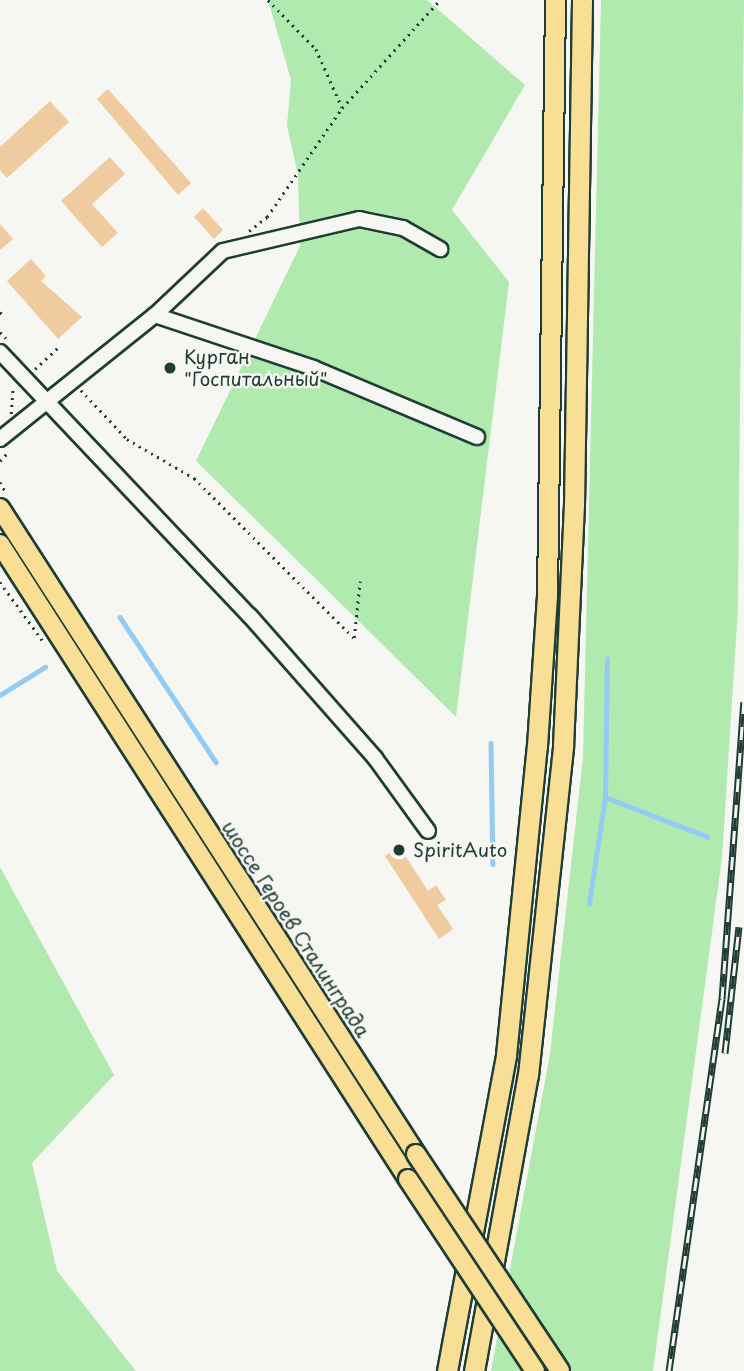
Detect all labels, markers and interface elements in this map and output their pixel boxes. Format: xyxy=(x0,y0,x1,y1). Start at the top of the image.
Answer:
place label: Курган "Госпитальный" xyxy=(184,346,328,390)
marker: Курган "Госпитальный" xyxy=(162,360,178,376)
street label: шоссе Героев Сталинграда xyxy=(217,816,375,1042)
place label: SpiritAuto xyxy=(413,839,507,861)
marker: SpiritAuto xyxy=(391,842,407,858)

